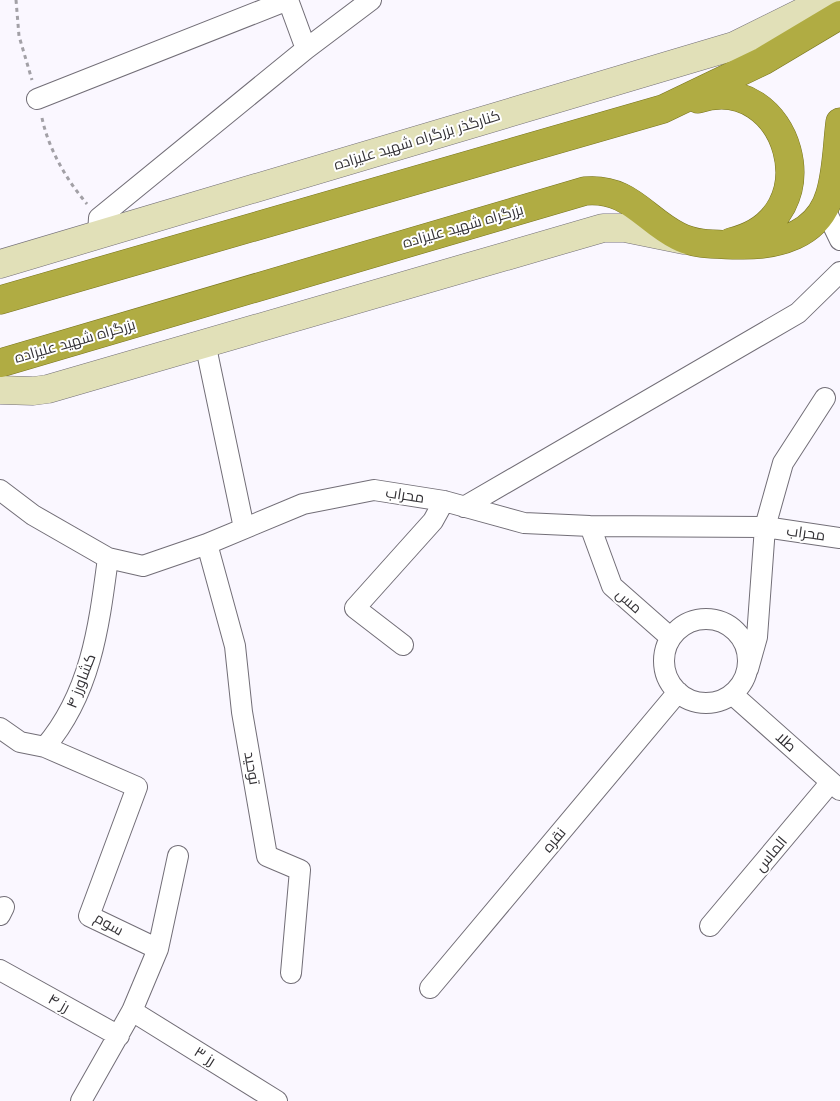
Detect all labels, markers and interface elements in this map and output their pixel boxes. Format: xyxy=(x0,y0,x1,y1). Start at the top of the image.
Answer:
street label: کنارگذر بزرگراه شهید علیزاده xyxy=(332,106,503,175)
street label: بزرگراه شهید علیزاده xyxy=(400,200,526,253)
street label: بزرگراه شهید علیزاده xyxy=(12,315,138,368)
street label: محراب xyxy=(384,483,426,507)
street label: محراب xyxy=(785,521,827,545)
street label: مس xyxy=(612,585,646,618)
street label: کشاورز ۴ xyxy=(62,651,100,711)
street label: طلا xyxy=(772,728,800,756)
street label: توحید xyxy=(240,750,264,786)
street label: نقره xyxy=(538,824,570,856)
street label: الماس xyxy=(751,833,792,876)
street label: سوم xyxy=(91,909,127,940)
street label: رز ۴ xyxy=(45,990,73,1016)
street label: رز ۳ xyxy=(191,1043,219,1069)

